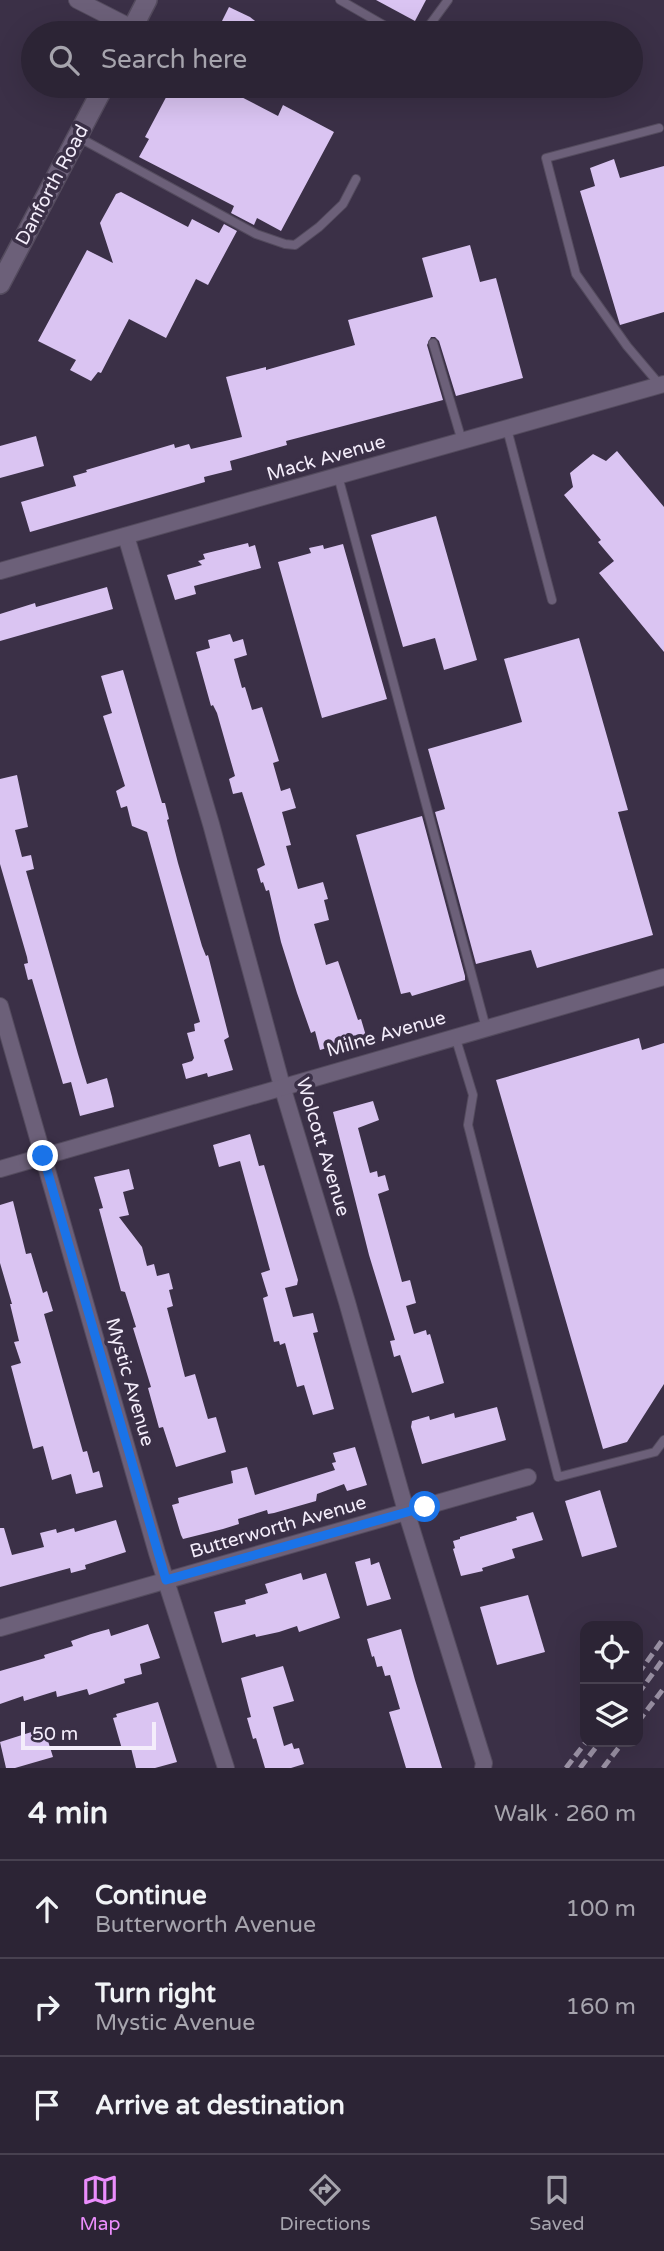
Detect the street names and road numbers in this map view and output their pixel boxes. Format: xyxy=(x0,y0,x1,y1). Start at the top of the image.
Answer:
street label: Danforth Road xyxy=(11,121,93,249)
street label: Mack Avenue xyxy=(264,431,388,485)
street label: Milne Avenue xyxy=(324,1006,448,1062)
street label: Wolcott Avenue xyxy=(291,1075,355,1219)
street label: Mystic Avenue xyxy=(101,1315,159,1449)
street label: Butterworth Avenue xyxy=(187,1491,369,1563)

